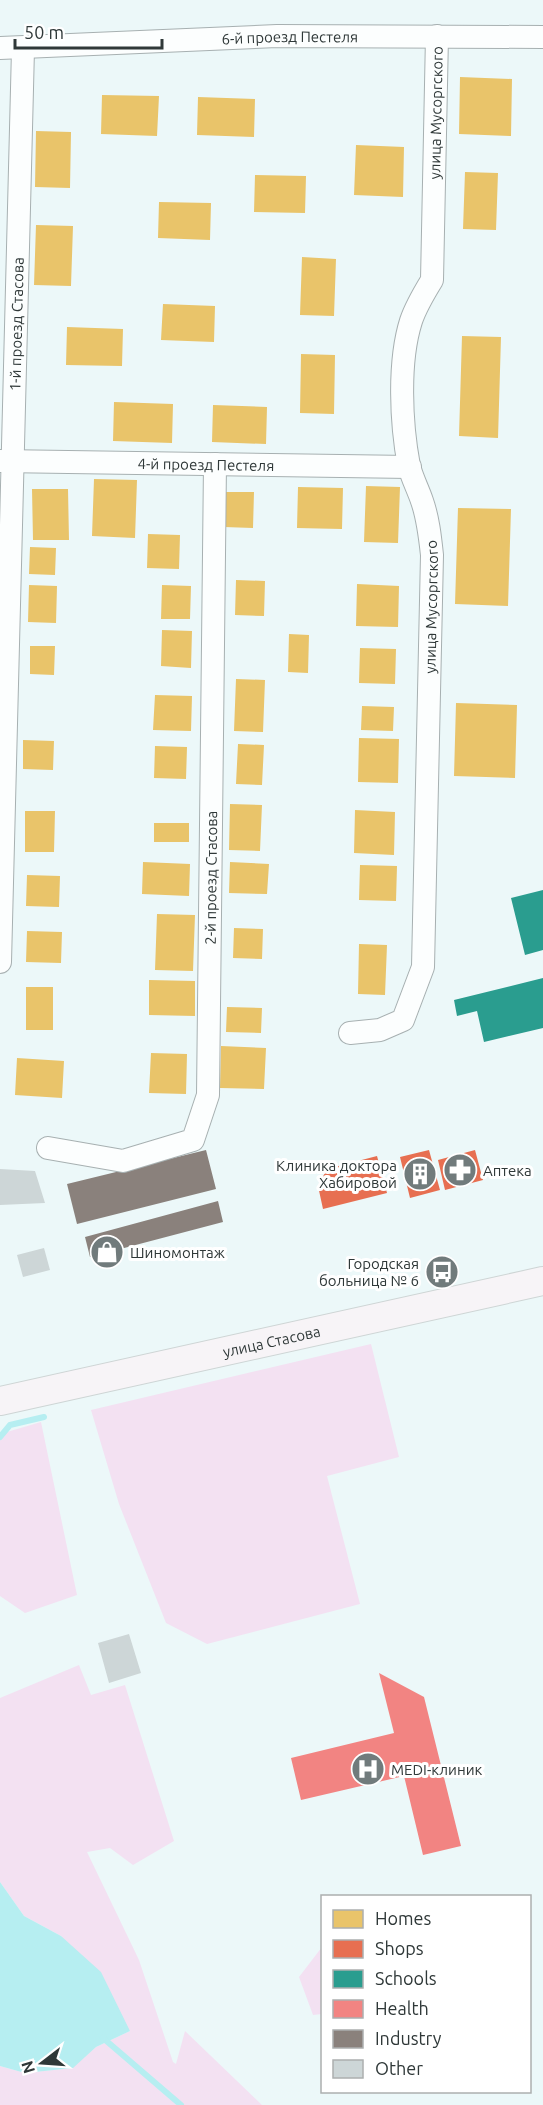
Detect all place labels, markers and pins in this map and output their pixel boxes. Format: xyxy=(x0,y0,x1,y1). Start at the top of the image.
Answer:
pharmacy icon: Аптека xyxy=(442,1152,478,1188)
building icon: Клиника доктора Хабировой xyxy=(402,1156,438,1192)
place label: Клиника доктора Хабировой xyxy=(276,1157,397,1191)
place label: Аптека xyxy=(483,1162,532,1179)
shop icon: Шиномонтаж xyxy=(89,1234,125,1270)
place label: Шиномонтаж xyxy=(130,1244,225,1261)
bus stop icon: Городская больница № 6 xyxy=(424,1254,460,1290)
place label: Городская больница № 6 xyxy=(319,1255,419,1289)
hospital icon: MEDI-клиник xyxy=(350,1751,386,1787)
place label: MEDI-клиник xyxy=(391,1761,483,1778)

